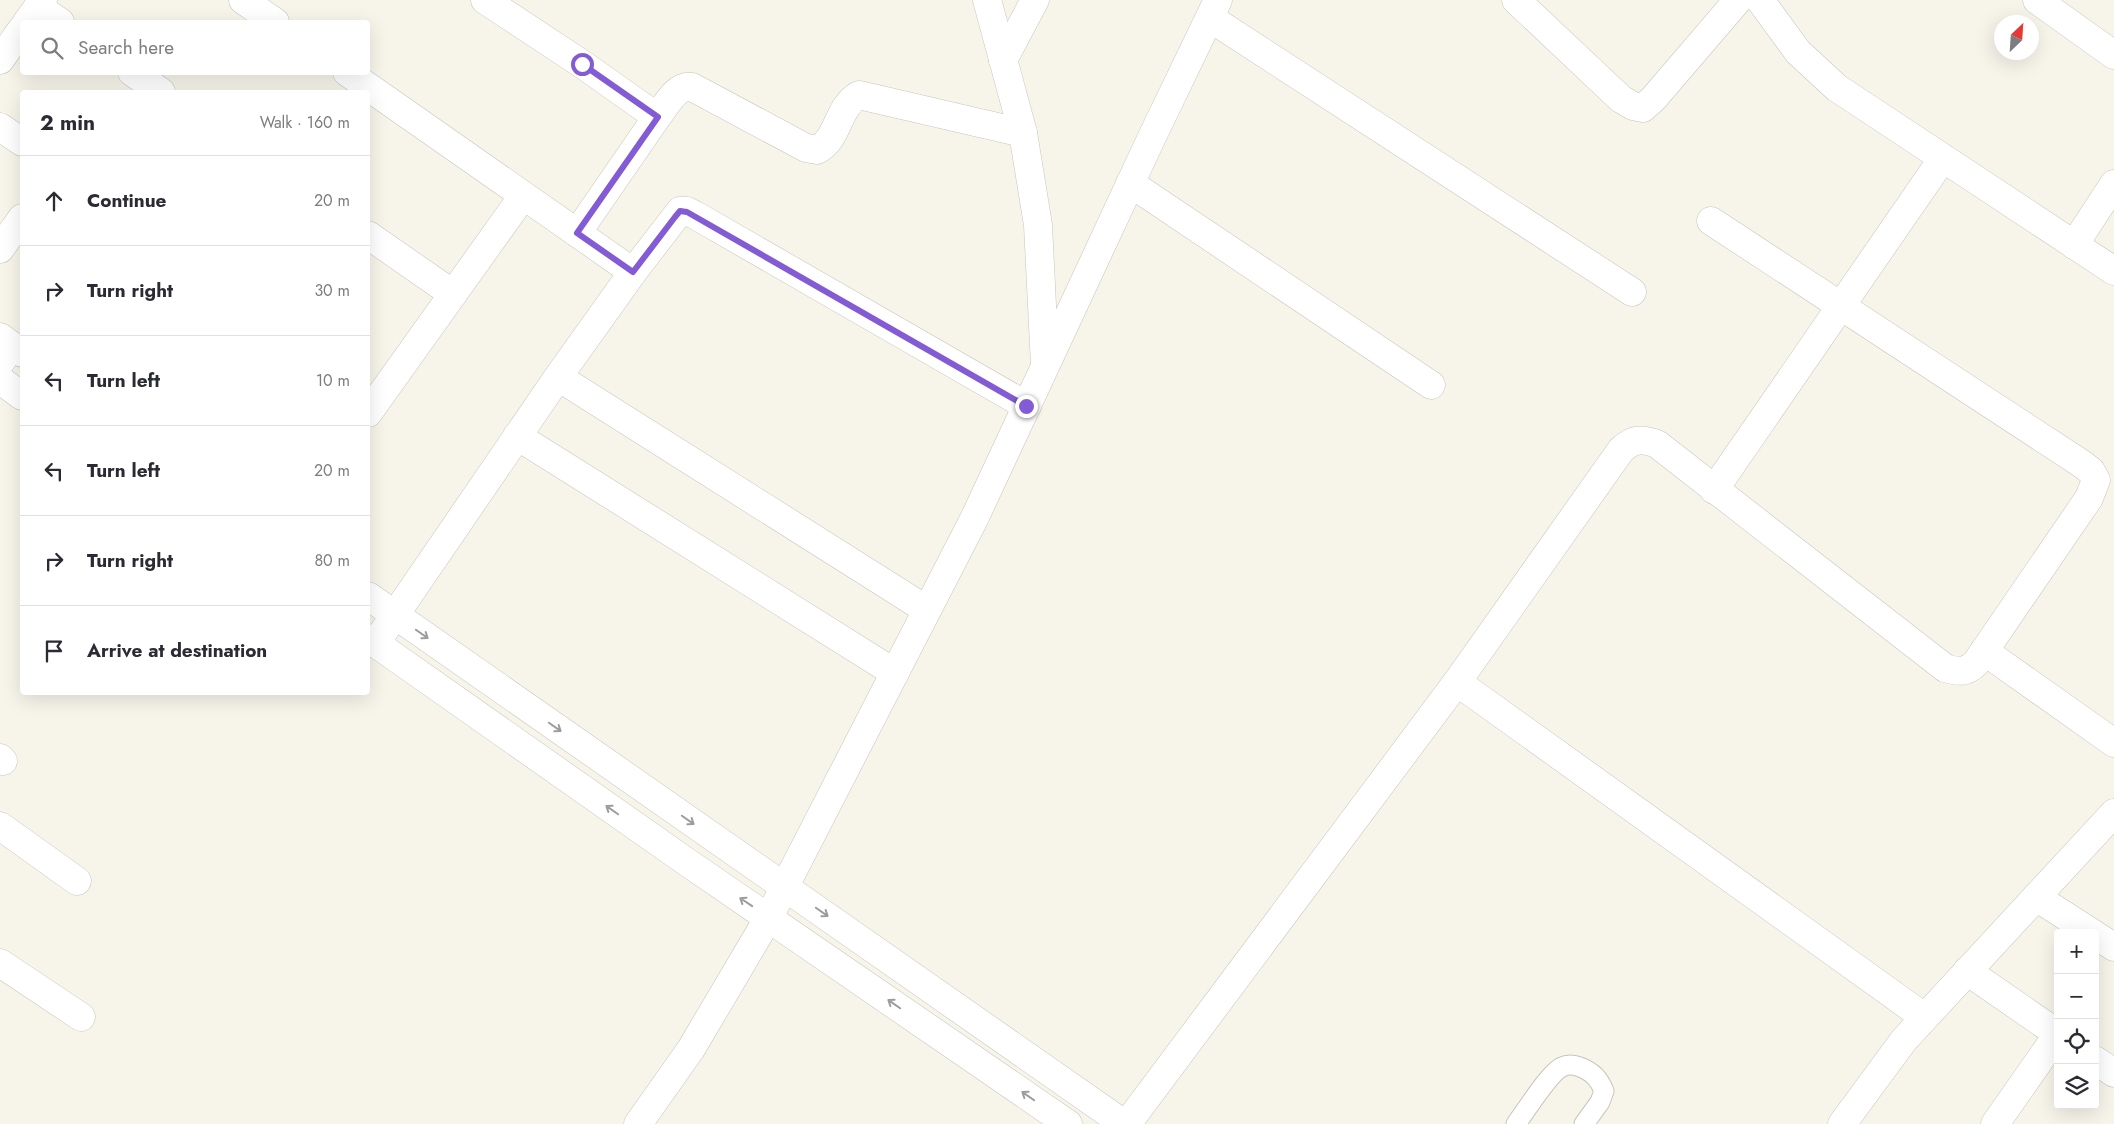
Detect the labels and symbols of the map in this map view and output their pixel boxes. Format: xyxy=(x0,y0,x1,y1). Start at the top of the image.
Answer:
north arrow xyxy=(1994,15,2039,60)
route start xyxy=(571,53,594,76)
route end xyxy=(1015,395,1038,418)
one-way arrow xyxy=(415,629,429,639)
one-way arrow xyxy=(548,722,562,732)
one-way arrow xyxy=(605,805,619,815)
one-way arrow xyxy=(681,815,695,825)
one-way arrow xyxy=(739,897,753,907)
one-way arrow xyxy=(815,907,829,917)
one-way arrow xyxy=(887,999,901,1009)
one-way arrow xyxy=(1021,1091,1035,1101)

